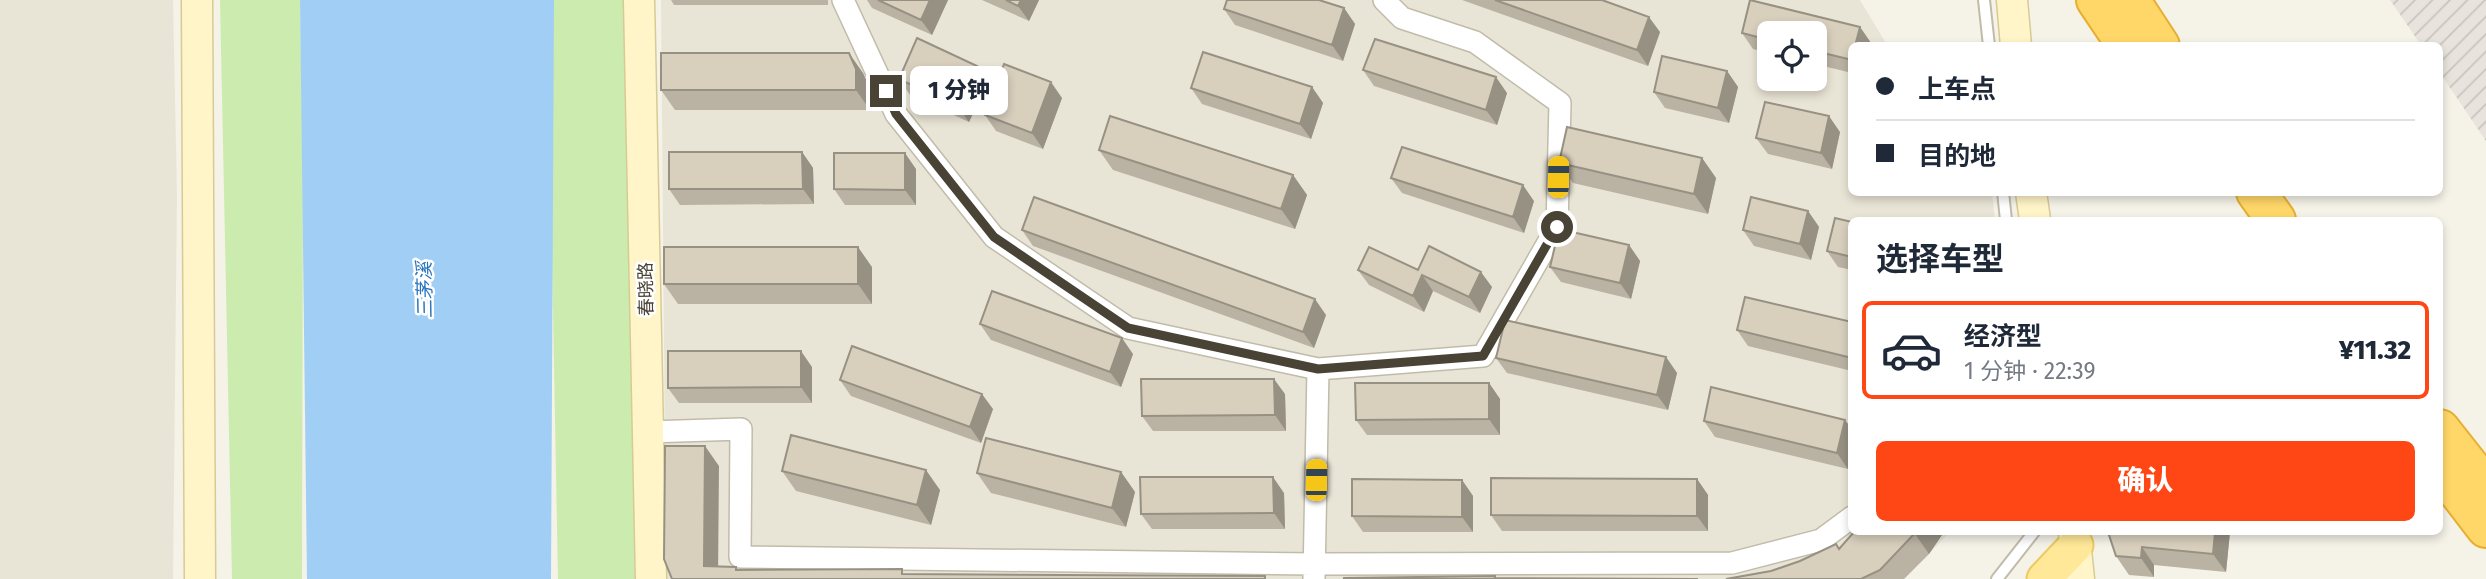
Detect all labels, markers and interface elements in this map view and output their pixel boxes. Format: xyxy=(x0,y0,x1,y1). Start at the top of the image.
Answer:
map controls xyxy=(1757,21,1827,91)
button: locate xyxy=(1757,21,1827,91)
callout: 1 分钟 xyxy=(910,66,1008,116)
text: 上车点 xyxy=(1918,74,1996,105)
route end xyxy=(870,75,902,107)
text: 1 分钟 xyxy=(928,76,990,104)
text: 目的地 xyxy=(1918,141,1996,172)
car xyxy=(1548,156,1569,198)
route start xyxy=(1541,211,1573,243)
text: 选择车型 xyxy=(1876,240,2004,278)
water label: 三茅溪 xyxy=(412,259,436,319)
street label: 春晓路 xyxy=(635,262,657,316)
icon: car xyxy=(1880,319,1943,382)
text: 经济型 xyxy=(1964,321,2042,352)
text: ¥11.32 xyxy=(2339,335,2411,366)
text: 1 分钟 · 22:39 xyxy=(1964,357,2096,385)
button: 确认 xyxy=(1876,441,2415,521)
car xyxy=(1306,459,1327,501)

